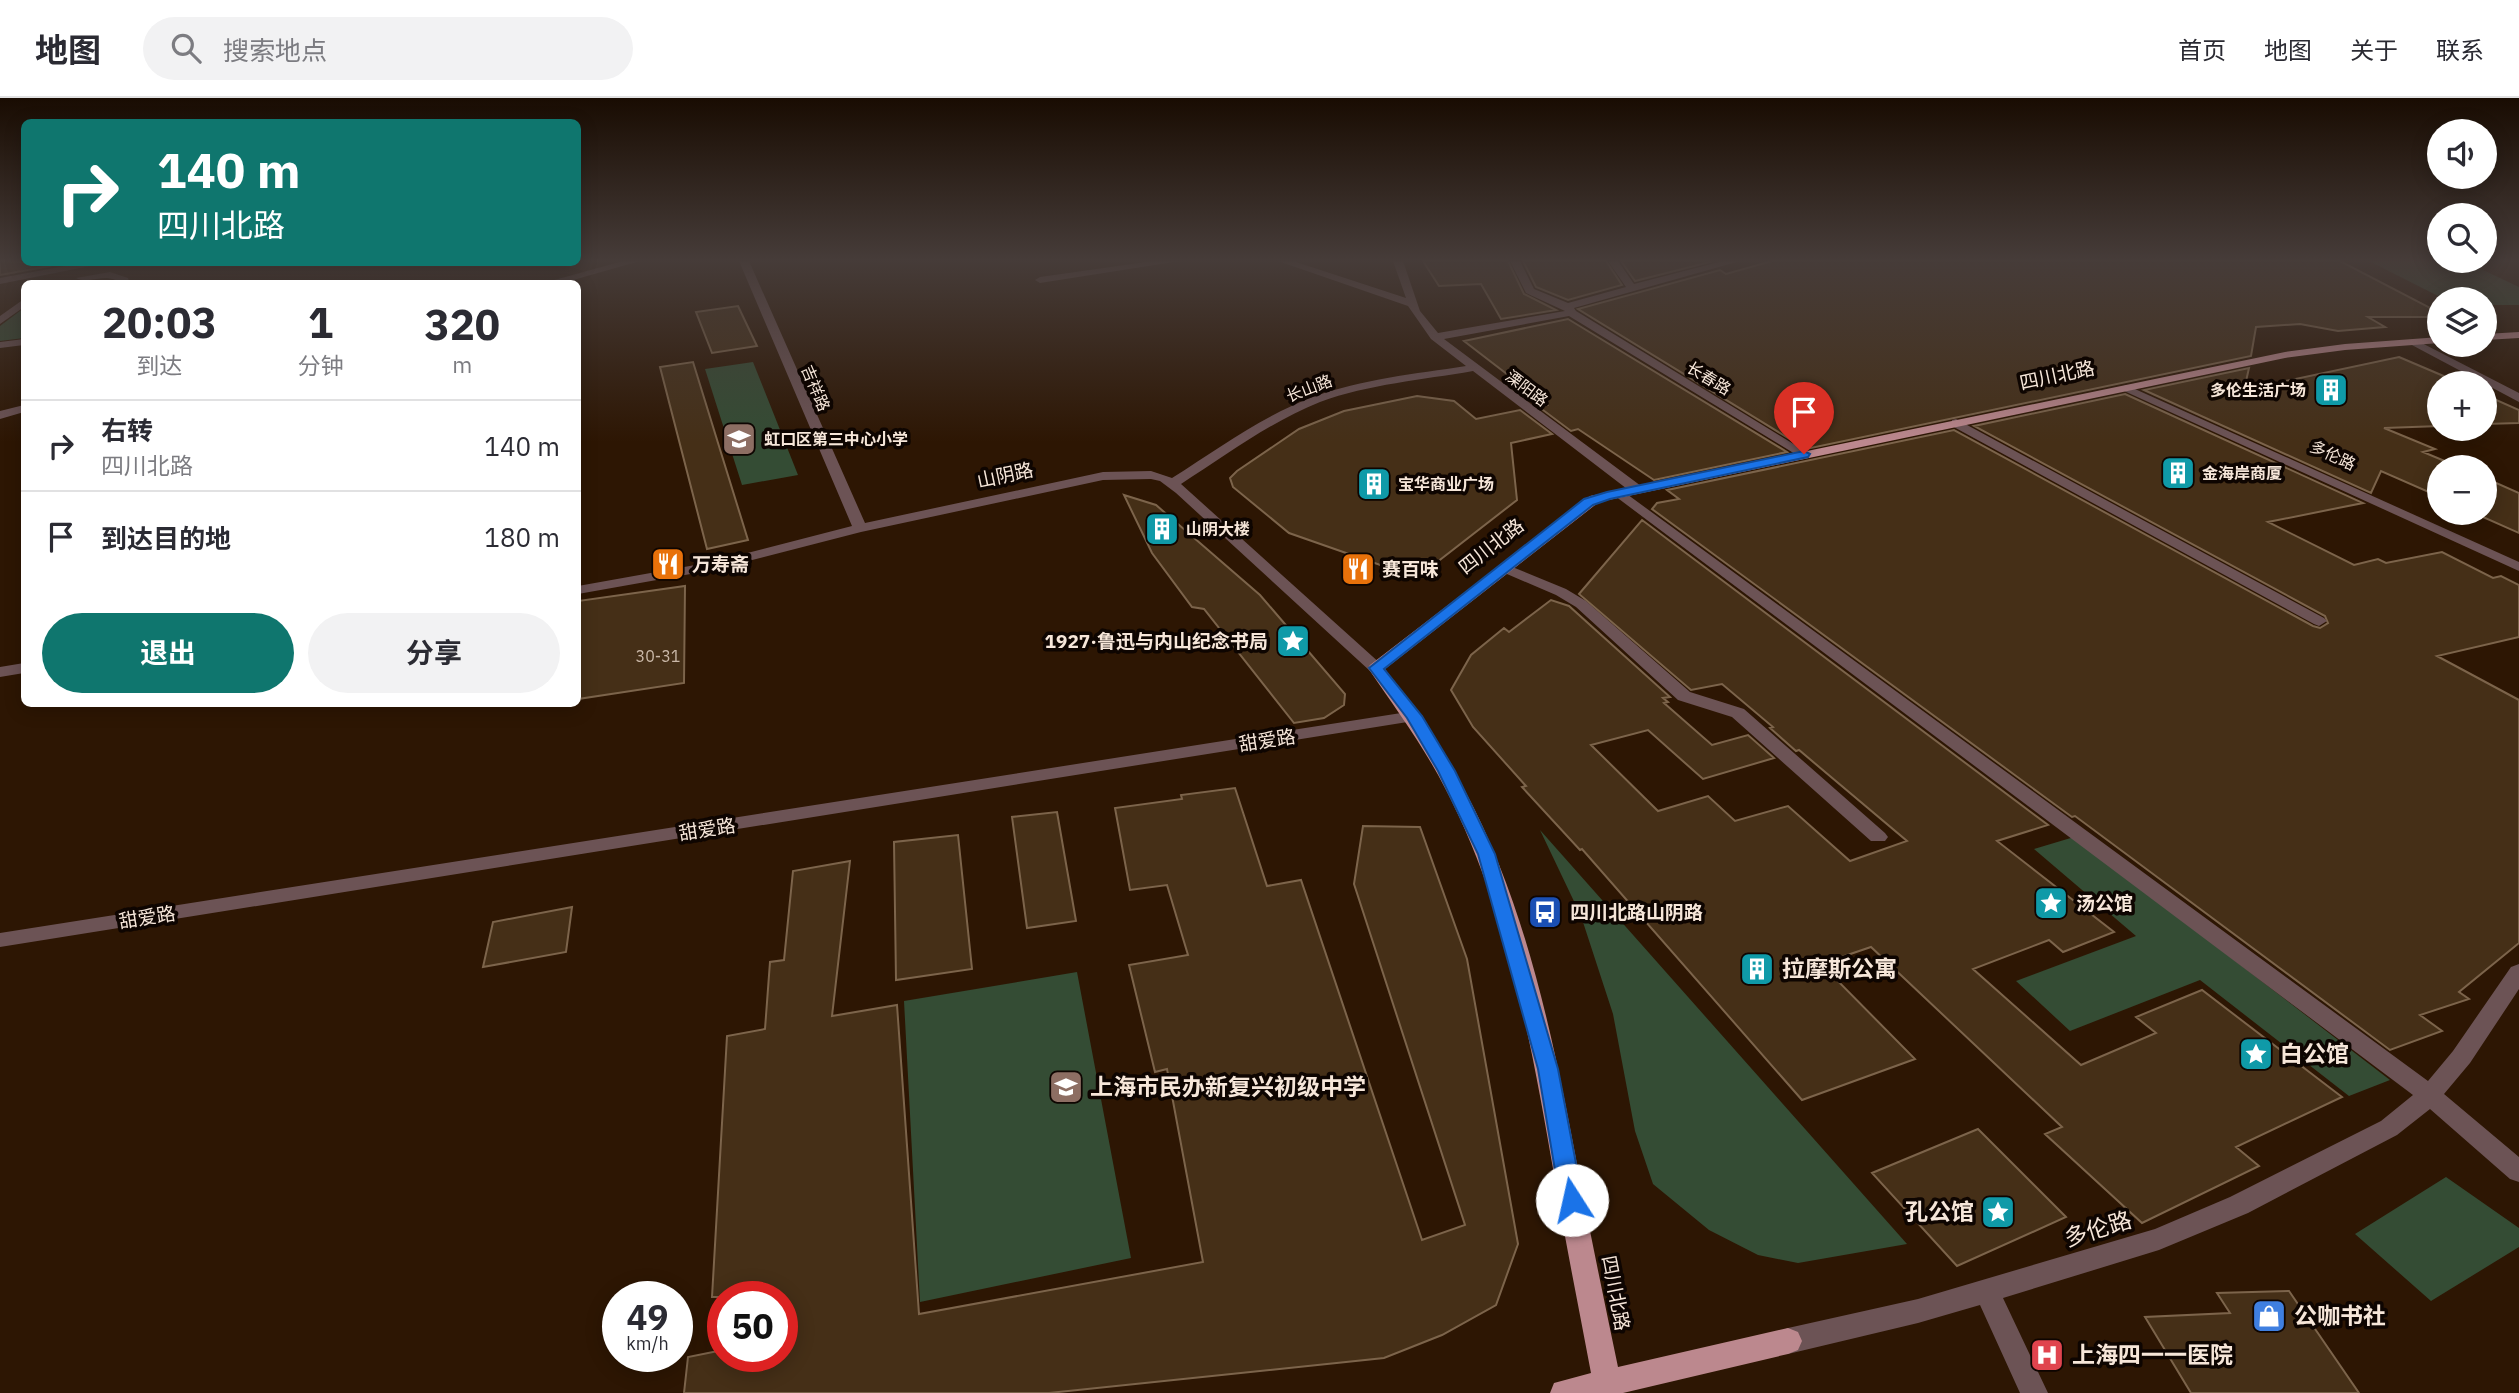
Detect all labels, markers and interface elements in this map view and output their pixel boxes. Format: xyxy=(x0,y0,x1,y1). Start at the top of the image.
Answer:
search box xyxy=(143,17,633,80)
text: 地图 xyxy=(35,28,101,71)
icon: search xyxy=(167,29,205,67)
text: 搜索地点 xyxy=(223,33,327,67)
text: 首页 xyxy=(2178,34,2226,66)
text: 地图 xyxy=(2264,34,2312,66)
text: 关于 xyxy=(2350,34,2398,66)
text: 联系 xyxy=(2436,34,2484,66)
map controls xyxy=(2427,119,2497,525)
button: sound xyxy=(2427,119,2497,189)
text: 140 m xyxy=(157,138,301,201)
icon: right xyxy=(42,147,133,238)
button: search xyxy=(2427,203,2497,273)
text: 四川北路 xyxy=(157,204,285,246)
button: layers xyxy=(2427,287,2497,357)
text: 20:03 xyxy=(102,295,217,350)
text: 1 xyxy=(308,295,333,350)
text: 320 xyxy=(424,297,500,352)
text: m xyxy=(452,349,472,379)
text: 到达 xyxy=(136,350,182,380)
text: 分钟 xyxy=(298,350,344,380)
street label: 四川北路 xyxy=(2017,355,2097,395)
street label: 长春路 xyxy=(1683,357,1735,399)
street label: 吉祥路 xyxy=(797,362,835,414)
street label: 溧阳路 xyxy=(1502,366,1552,410)
street label: 长山路 xyxy=(1283,370,1335,406)
building icon: 多伦生活广场 xyxy=(2312,371,2350,409)
button: + xyxy=(2427,371,2497,441)
place label: 多伦生活广场 xyxy=(2210,380,2306,400)
pin xyxy=(1774,382,1834,454)
icon: arrive xyxy=(1785,393,1823,431)
text: 右转 xyxy=(101,413,153,447)
school or university icon: 虹口区第三中心小学 xyxy=(720,420,758,458)
icon: right xyxy=(42,427,80,465)
text: 140 m xyxy=(484,429,560,463)
place label: 虹口区第三中心小学 xyxy=(764,429,908,449)
street label: 多伦路 xyxy=(2307,436,2359,474)
text: 四川北路 xyxy=(101,450,193,480)
building icon: 金海岸商厦 xyxy=(2159,454,2197,492)
button: − xyxy=(2427,455,2497,525)
street label: 山阴路 xyxy=(975,457,1035,493)
place label: 金海岸商厦 xyxy=(2202,463,2282,483)
building icon: 宝华商业广场 xyxy=(1355,465,1393,503)
place label: 宝华商业广场 xyxy=(1398,474,1494,494)
building icon: 山阴大楼 xyxy=(1143,510,1181,548)
street label: 四川北路 xyxy=(1454,513,1528,579)
icon: arrive xyxy=(42,518,80,556)
place label: 山阴大楼 xyxy=(1186,519,1250,539)
text: 180 m xyxy=(484,520,560,554)
text: 到达目的地 xyxy=(101,521,231,555)
restaurant icon: 万寿斋 xyxy=(649,545,687,583)
restaurant icon: 赛百味 xyxy=(1339,550,1377,588)
place label: 万寿斋 xyxy=(692,552,749,576)
place label: 赛百味 xyxy=(1382,557,1439,581)
button: 退出 xyxy=(42,613,294,693)
button: 分享 xyxy=(308,613,560,693)
place icon: 1927·鲁迅与内山纪念书局 xyxy=(1274,622,1312,660)
place label: 1927·鲁迅与内山纪念书局 xyxy=(1045,629,1268,653)
house number: 30-31 xyxy=(636,646,680,666)
street label: 甜爱路 xyxy=(1237,724,1297,756)
street label: 甜爱路 xyxy=(677,813,737,845)
place icon: 汤公馆 xyxy=(2032,884,2070,922)
place label: 汤公馆 xyxy=(2076,891,2133,915)
bus stop icon: 四川北路山阴路 xyxy=(1526,893,1564,931)
place label: 四川北路山阴路 xyxy=(1570,900,1703,924)
street label: 甜爱路 xyxy=(117,901,177,933)
building icon: 拉摩斯公寓 xyxy=(1738,950,1776,988)
place label: 拉摩斯公寓 xyxy=(1782,953,1897,983)
place icon: 白公馆 xyxy=(2237,1035,2275,1073)
place label: 白公馆 xyxy=(2280,1038,2349,1068)
school or university icon: 上海市民办新复兴初级中学 xyxy=(1047,1068,1085,1106)
place label: 上海市民办新复兴初级中学 xyxy=(1090,1071,1366,1101)
position arrow xyxy=(1535,1163,1609,1237)
place icon: 孔公馆 xyxy=(1979,1193,2017,1231)
place label: 孔公馆 xyxy=(1905,1196,1974,1226)
street label: 多伦路 xyxy=(2060,1204,2135,1252)
street label: 四川北路 xyxy=(1597,1253,1635,1333)
speed limit sign: 50 xyxy=(707,1281,798,1372)
text: 49 xyxy=(626,1294,669,1340)
shop icon: 公咖书社 xyxy=(2250,1297,2288,1335)
place label: 公咖书社 xyxy=(2294,1300,2386,1330)
text: km/h xyxy=(626,1332,669,1355)
hospital icon: 上海四一一医院 xyxy=(2028,1336,2066,1374)
place label: 上海四一一医院 xyxy=(2072,1339,2233,1369)

